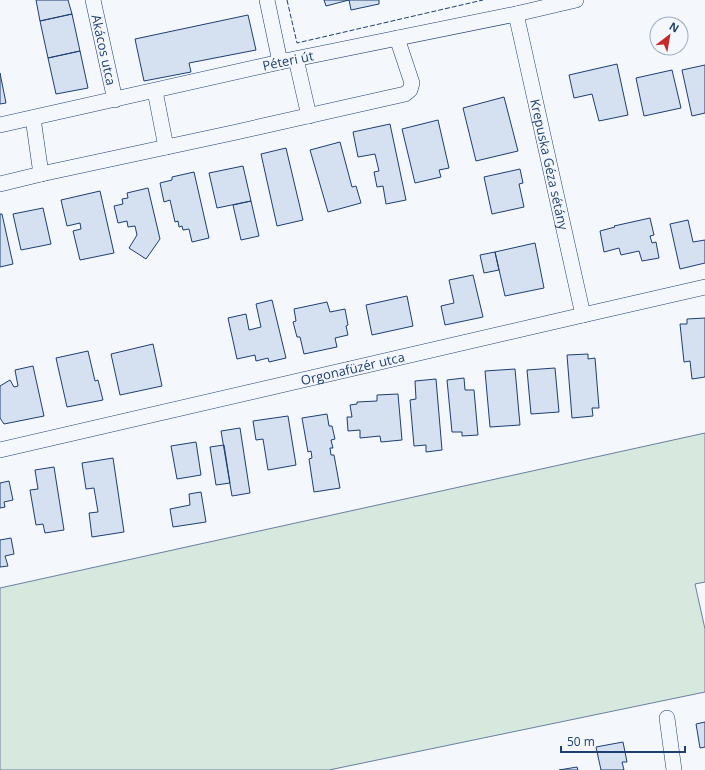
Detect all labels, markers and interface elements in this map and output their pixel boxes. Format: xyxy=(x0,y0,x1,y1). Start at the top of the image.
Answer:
street label: Akácos utca xyxy=(87,13,120,87)
north arrow xyxy=(649,16,689,56)
text: N xyxy=(667,18,682,36)
street label: Péteri út xyxy=(261,46,315,75)
street label: Krepuska Géza sétány xyxy=(526,97,573,232)
street label: Orgonafüzér utca xyxy=(299,348,406,389)
scale bar xyxy=(561,728,685,754)
text: 50 m xyxy=(567,733,595,750)

